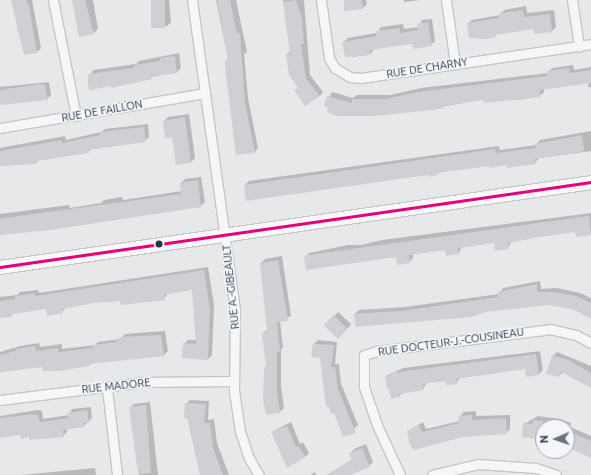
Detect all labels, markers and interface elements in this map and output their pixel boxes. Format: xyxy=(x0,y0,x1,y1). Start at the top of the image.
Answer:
street label: RUE DE CHARNY xyxy=(385,55,469,81)
street label: RUE DE FAILLON xyxy=(60,97,144,125)
unlabelled marker xyxy=(154,239,164,249)
street label: RUE A.-GIBEAULT xyxy=(220,244,242,330)
street label: RUE DOCTEUR-J.-COUSINEAU xyxy=(377,325,525,359)
street label: RUE MADORE xyxy=(81,376,151,396)
north arrow xyxy=(535,419,575,459)
text: N xyxy=(538,435,550,444)

